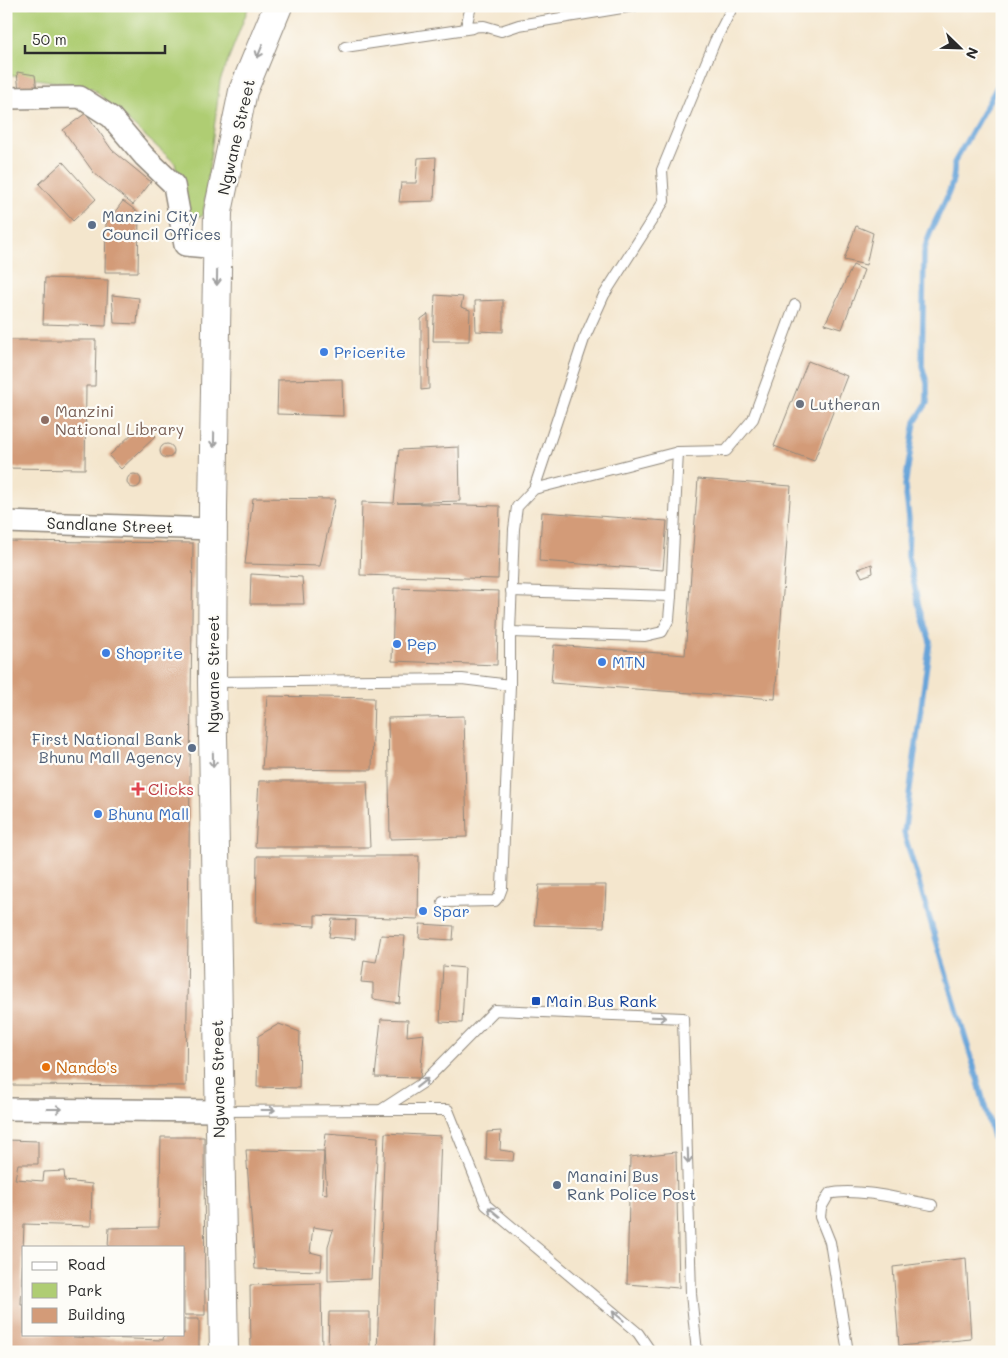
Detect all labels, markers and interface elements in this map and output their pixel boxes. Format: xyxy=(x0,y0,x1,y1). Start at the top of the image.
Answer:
scale bar xyxy=(25,22,165,54)
north arrow xyxy=(936,22,986,72)
text: 50 m xyxy=(32,29,67,49)
one-way arrow xyxy=(254,43,264,58)
text: N xyxy=(962,45,983,62)
street label: Ngwane Street xyxy=(212,77,259,197)
place label: Manzini City Council Offices xyxy=(102,205,221,244)
marker: Manzini City Council Offices xyxy=(86,219,98,231)
one-way arrow xyxy=(212,270,222,286)
place label: Pricerite xyxy=(334,341,406,362)
marker: Pricerite xyxy=(318,346,330,358)
place label: Lutheran xyxy=(810,393,880,414)
marker: Lutheran xyxy=(794,398,806,410)
place label: Manzini National Library xyxy=(55,400,184,439)
marker: Manzini National Library xyxy=(39,414,51,426)
one-way arrow xyxy=(209,432,219,448)
street label: Sandlane Street xyxy=(46,512,174,537)
street label: Ngwane Street xyxy=(202,615,223,733)
place label: Pep xyxy=(407,633,437,654)
marker: Pep xyxy=(391,638,403,650)
place label: Shoprite xyxy=(116,642,183,663)
marker: Shoprite xyxy=(100,647,112,659)
place label: MTN xyxy=(612,651,645,672)
marker: MTN xyxy=(596,656,608,668)
place label: First National Bank Bhunu Mall Agency xyxy=(32,728,182,767)
marker: First National Bank Bhunu Mall Agency xyxy=(186,742,198,754)
one-way arrow xyxy=(208,752,218,768)
place label: Clicks xyxy=(148,778,194,799)
marker: Clicks xyxy=(132,783,144,795)
place label: Bhunu Mall xyxy=(108,803,189,824)
marker: Bhunu Mall xyxy=(92,808,104,820)
place label: Spar xyxy=(433,900,470,921)
marker: Spar xyxy=(417,905,429,917)
place label: Main Bus Rank xyxy=(546,990,657,1011)
marker: Main Bus Rank xyxy=(530,995,542,1007)
one-way arrow xyxy=(651,1012,667,1021)
street label: Ngwane Street xyxy=(206,1020,229,1138)
place label: Nando's xyxy=(56,1056,118,1077)
marker: Nando's xyxy=(40,1061,52,1073)
one-way arrow xyxy=(415,1077,428,1088)
one-way arrow xyxy=(46,1104,63,1114)
one-way arrow xyxy=(259,1105,275,1115)
one-way arrow xyxy=(683,1148,693,1164)
place label: Manaini Bus Rank Police Post xyxy=(567,1165,696,1204)
marker: Manaini Bus Rank Police Post xyxy=(551,1179,563,1191)
one-way arrow xyxy=(488,1207,501,1218)
legend xyxy=(22,1246,185,1336)
text: Road xyxy=(68,1254,105,1274)
text: Park xyxy=(68,1280,102,1300)
text: Building xyxy=(68,1304,125,1324)
one-way arrow xyxy=(612,1311,625,1322)

